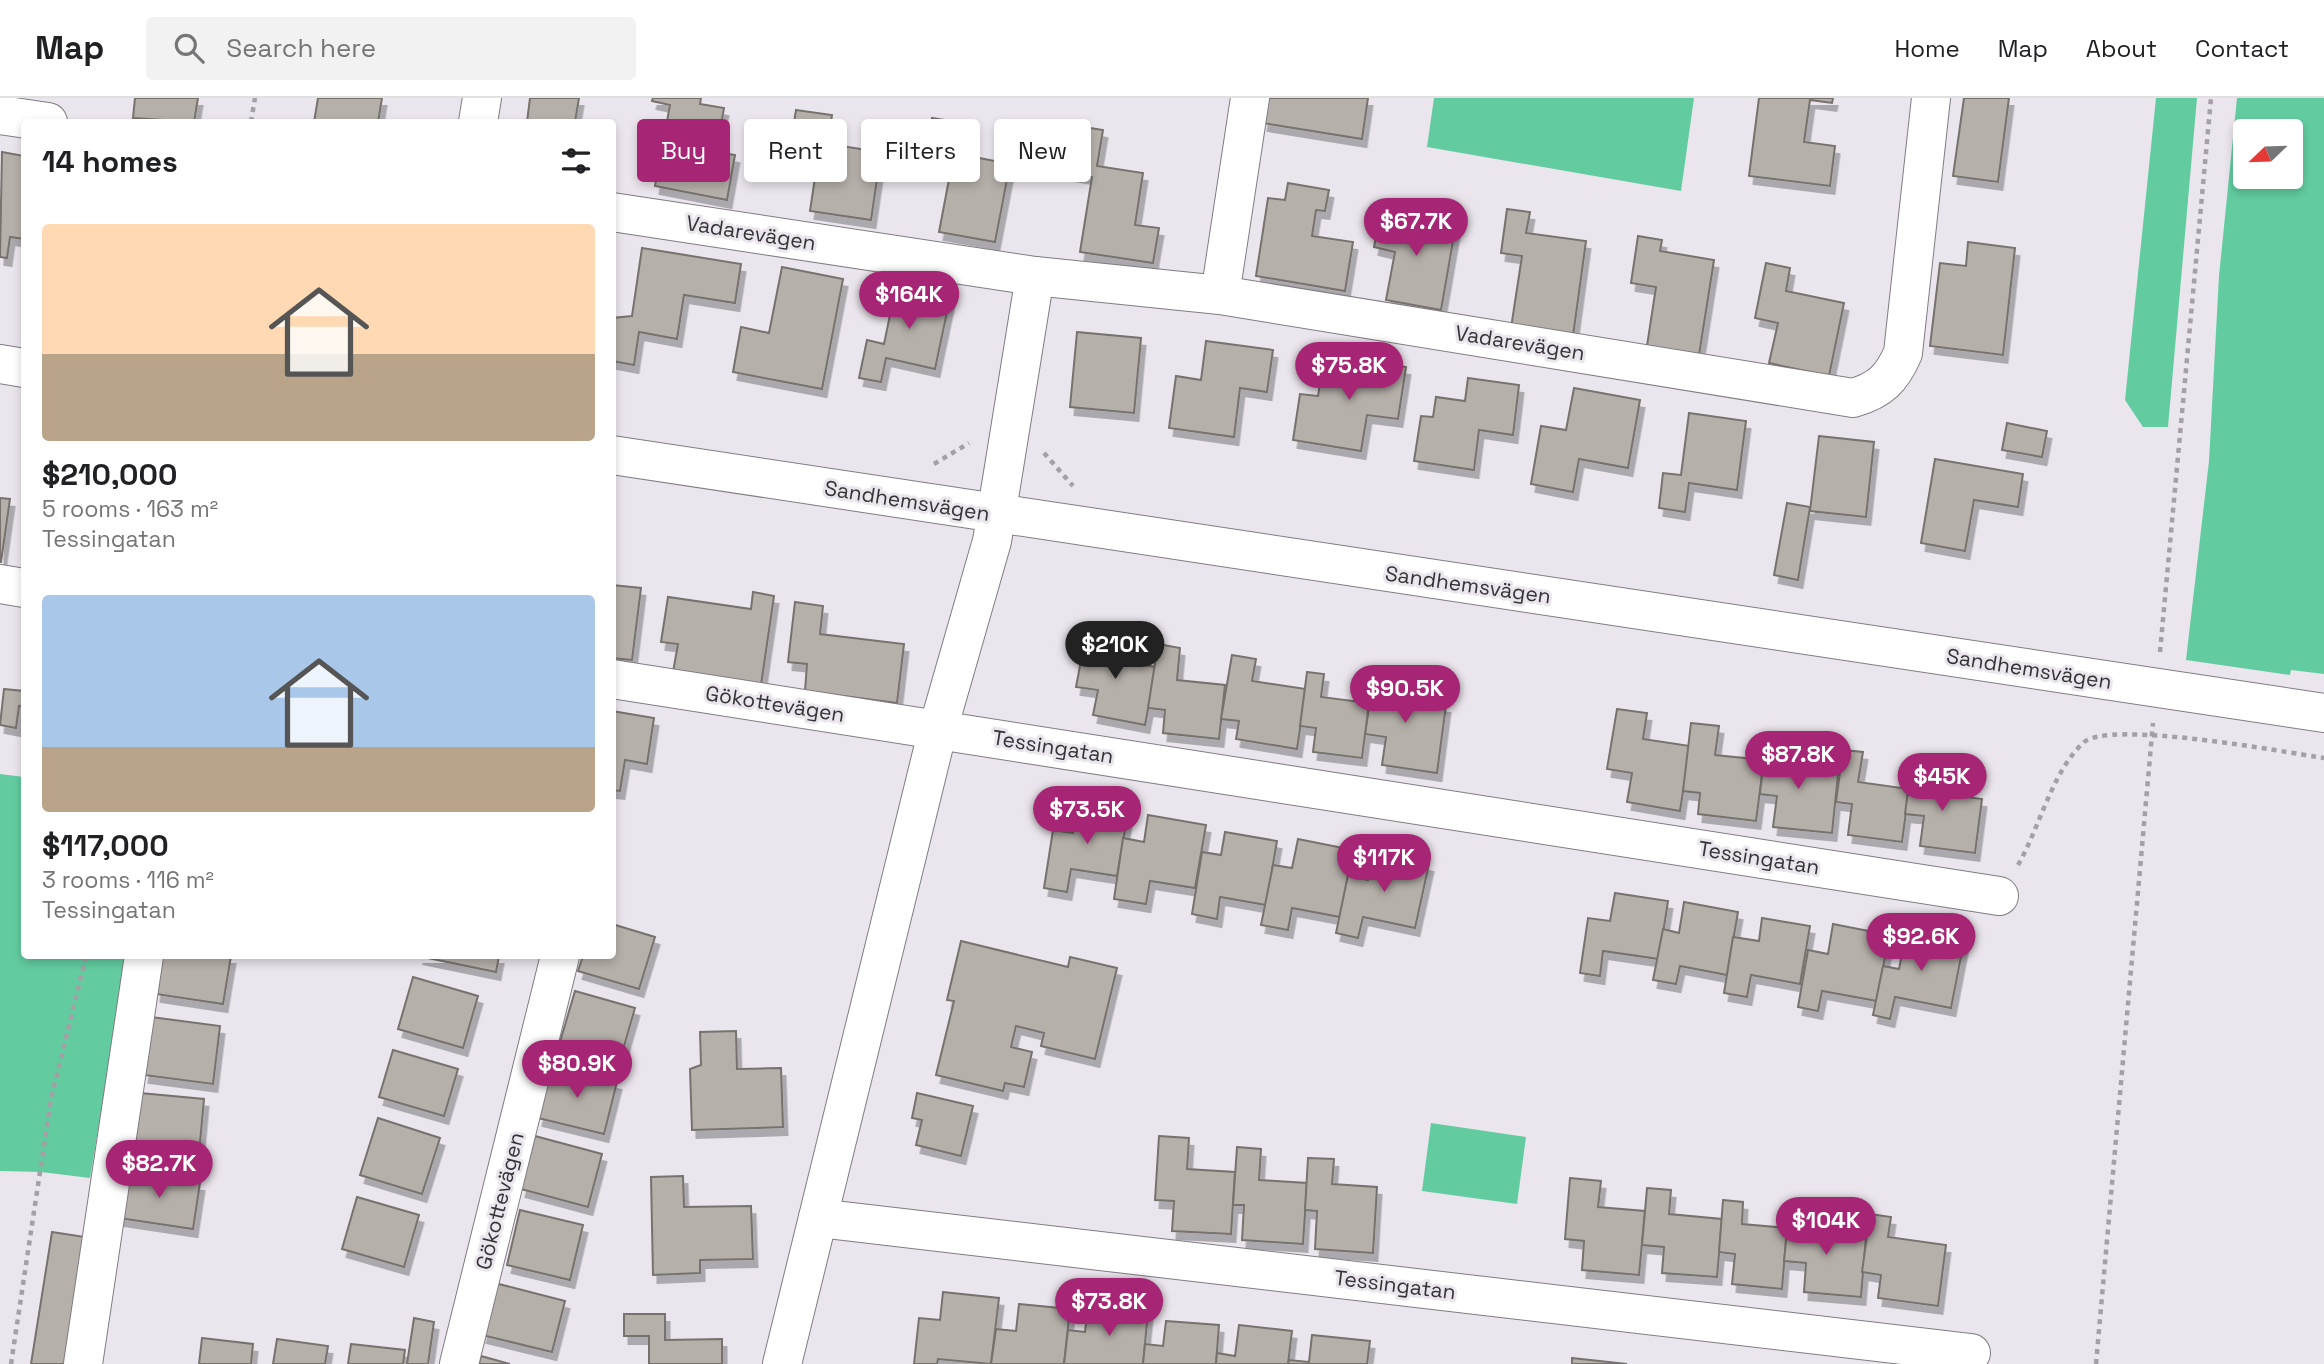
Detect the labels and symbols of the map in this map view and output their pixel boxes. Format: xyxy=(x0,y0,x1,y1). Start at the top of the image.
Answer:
north arrow xyxy=(2233,119,2303,189)
pin: $67.7K xyxy=(1359,198,1473,258)
street label: Vadarevägen xyxy=(684,209,818,256)
pin: $164K xyxy=(860,272,958,331)
street label: Vadarevägen xyxy=(1453,319,1587,366)
pin: $75.8K xyxy=(1292,342,1406,402)
street label: Sandhemsvägen xyxy=(823,474,992,527)
street label: Sandhemsvägen xyxy=(1384,560,1553,609)
pin: $210K xyxy=(1066,622,1164,681)
street label: Sandhemsvägen xyxy=(1945,642,2114,695)
pin: $90.5K xyxy=(1348,666,1462,725)
street label: Gökottevägen xyxy=(704,679,847,728)
street label: Tessingatan xyxy=(991,724,1116,769)
pin: $87.8K xyxy=(1741,732,1855,791)
pin: $45K xyxy=(1901,754,1983,813)
pin: $73.5K xyxy=(1030,786,1144,846)
pin: $117K xyxy=(1335,834,1433,894)
street label: Tessingatan xyxy=(1697,835,1822,880)
pin: $92.6K xyxy=(1864,914,1978,973)
pin: $80.9K xyxy=(520,1040,634,1100)
street label: Gökottevägen xyxy=(469,1129,530,1272)
pin: $82.7K xyxy=(102,1140,216,1200)
pin: $104K xyxy=(1777,1198,1875,1257)
street label: Tessingatan xyxy=(1333,1264,1457,1305)
pin: $73.8K xyxy=(1052,1278,1166,1338)

